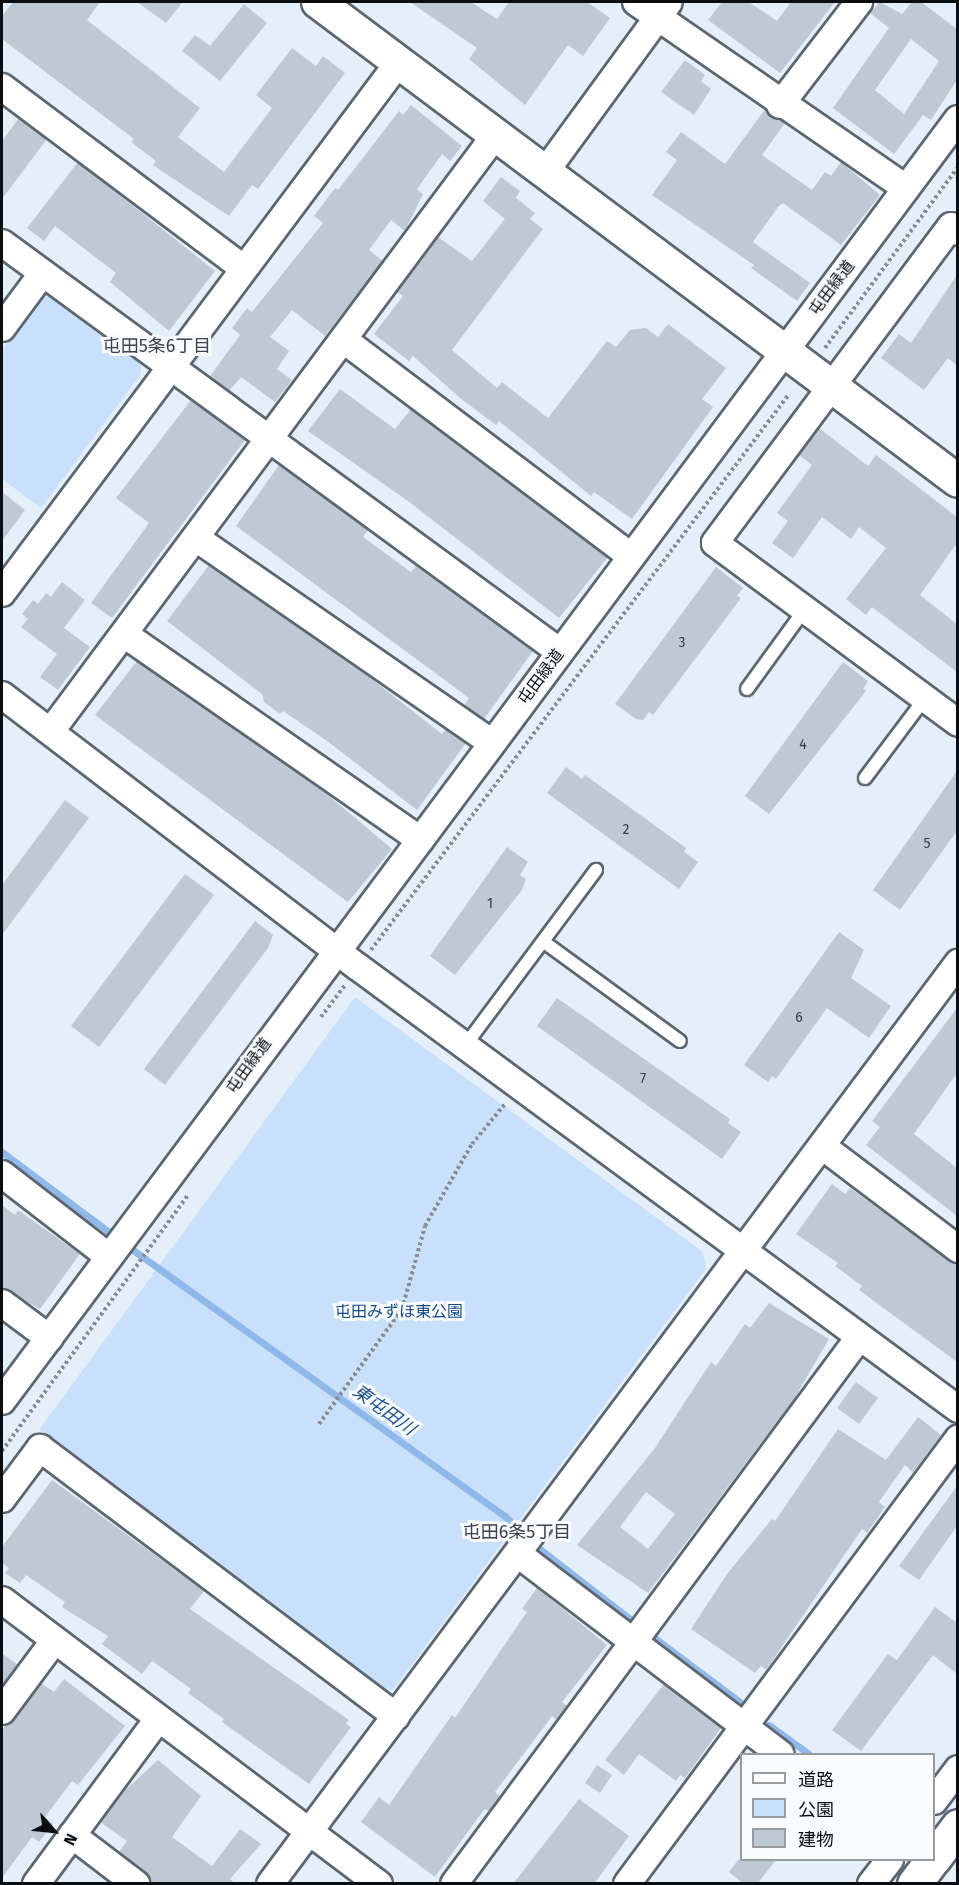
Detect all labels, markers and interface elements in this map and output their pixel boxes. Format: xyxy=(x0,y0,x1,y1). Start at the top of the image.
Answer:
street label: 屯田緑道 xyxy=(805,257,859,319)
district label: 屯田5条6丁目 xyxy=(103,335,211,357)
house number: 3 xyxy=(679,635,685,651)
street label: 屯田緑道 xyxy=(514,646,568,708)
house number: 4 xyxy=(799,737,807,753)
house number: 2 xyxy=(623,822,629,838)
house number: 5 xyxy=(923,836,931,852)
house number: 1 xyxy=(487,896,493,912)
house number: 6 xyxy=(795,1010,803,1026)
street label: 屯田緑道 xyxy=(222,1034,276,1098)
house number: 7 xyxy=(640,1071,646,1087)
park label: 屯田みずほ東公園 xyxy=(335,1302,463,1322)
water label: 東屯田川 xyxy=(349,1380,419,1440)
district label: 屯田6条5丁目 xyxy=(463,1521,571,1543)
legend xyxy=(740,1753,935,1861)
text: 道路 xyxy=(798,1769,834,1791)
text: 公園 xyxy=(798,1799,834,1821)
north arrow xyxy=(24,1801,84,1861)
text: 建物 xyxy=(798,1829,834,1851)
text: N xyxy=(60,1830,81,1848)

